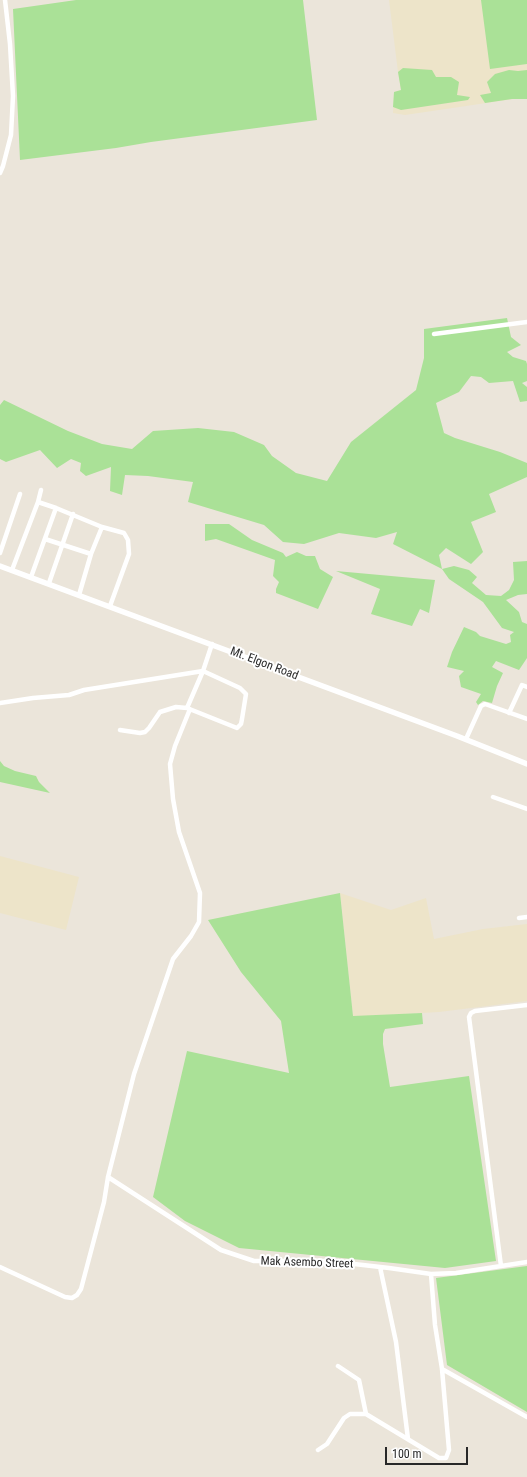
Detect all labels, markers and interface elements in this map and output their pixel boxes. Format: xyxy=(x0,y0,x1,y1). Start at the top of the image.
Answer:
street label: Mt. Elgon Road xyxy=(228,644,300,684)
street label: Mak Asembo Street xyxy=(260,1254,354,1272)
scale bar xyxy=(387,1439,470,1465)
text: 100 m xyxy=(392,1447,422,1461)

